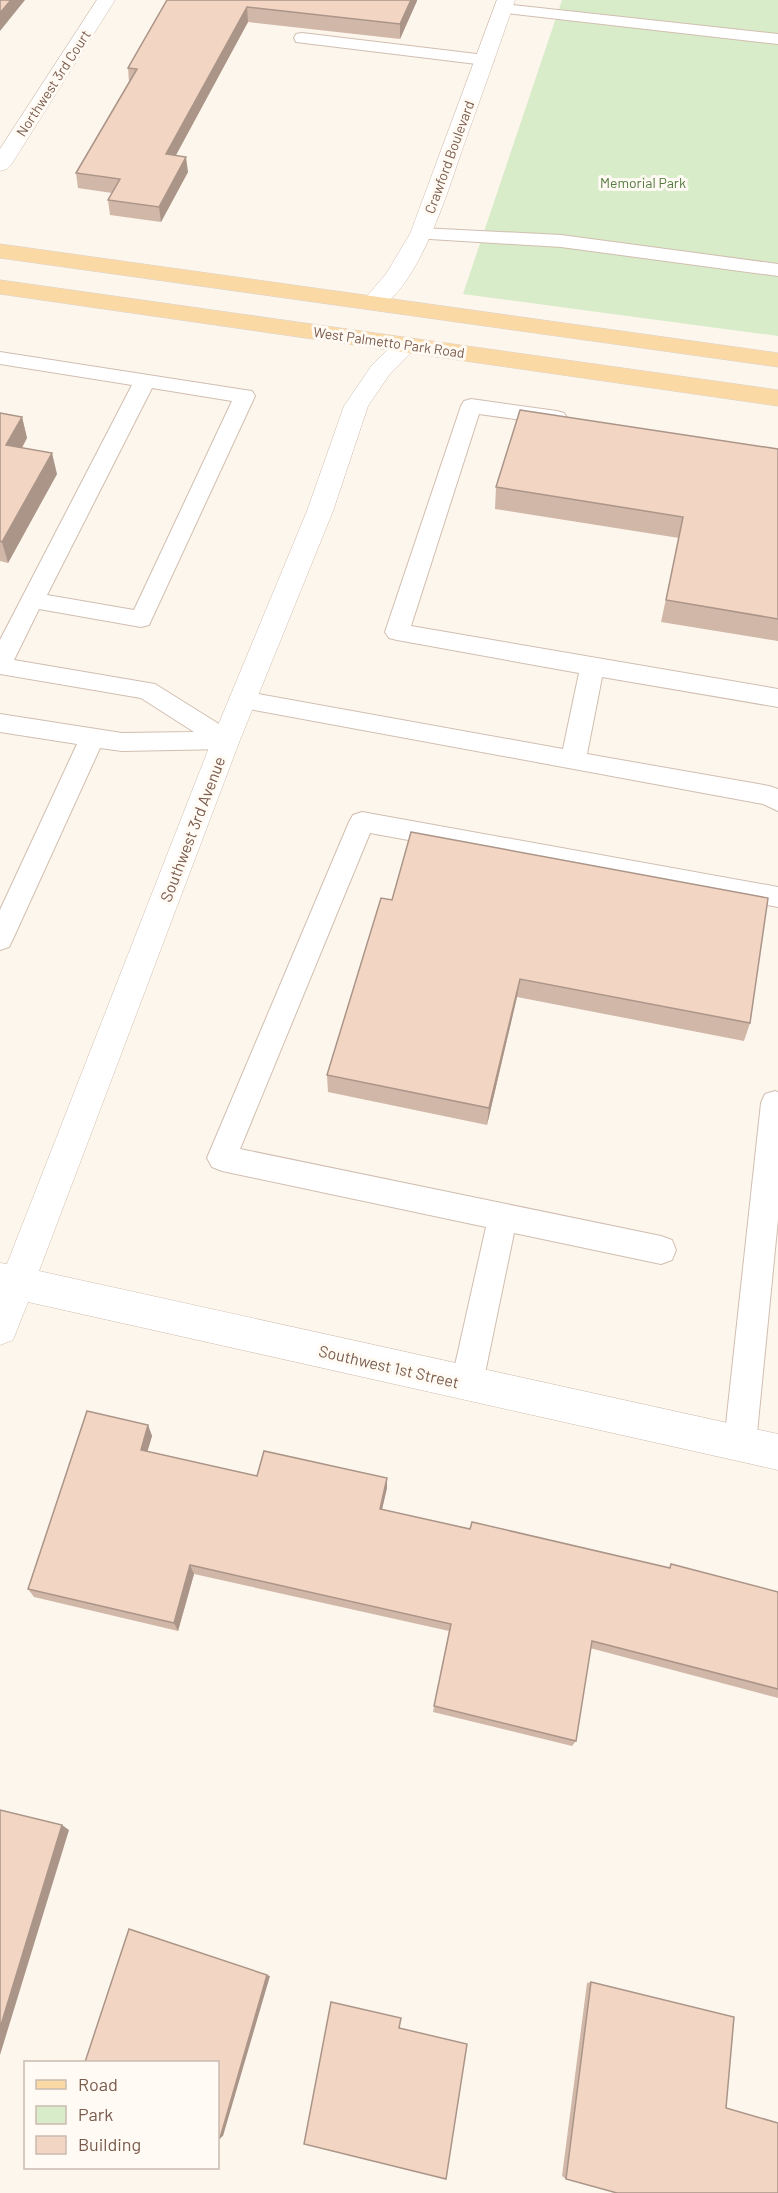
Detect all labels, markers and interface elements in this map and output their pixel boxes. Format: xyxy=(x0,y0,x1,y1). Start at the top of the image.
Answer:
street label: Northwest 3rd Court xyxy=(12,27,94,139)
street label: Crawford Boulevard xyxy=(421,98,477,216)
park label: Memorial Park xyxy=(600,174,686,191)
street label: West Palmetto Park Road xyxy=(312,323,466,361)
street label: Southwest 3rd Avenue xyxy=(156,754,228,904)
street label: Southwest 1st Street xyxy=(317,1341,461,1391)
legend xyxy=(24,2061,219,2169)
text: Road xyxy=(78,2073,118,2095)
text: Park xyxy=(78,2103,113,2125)
text: Building xyxy=(78,2133,141,2155)

